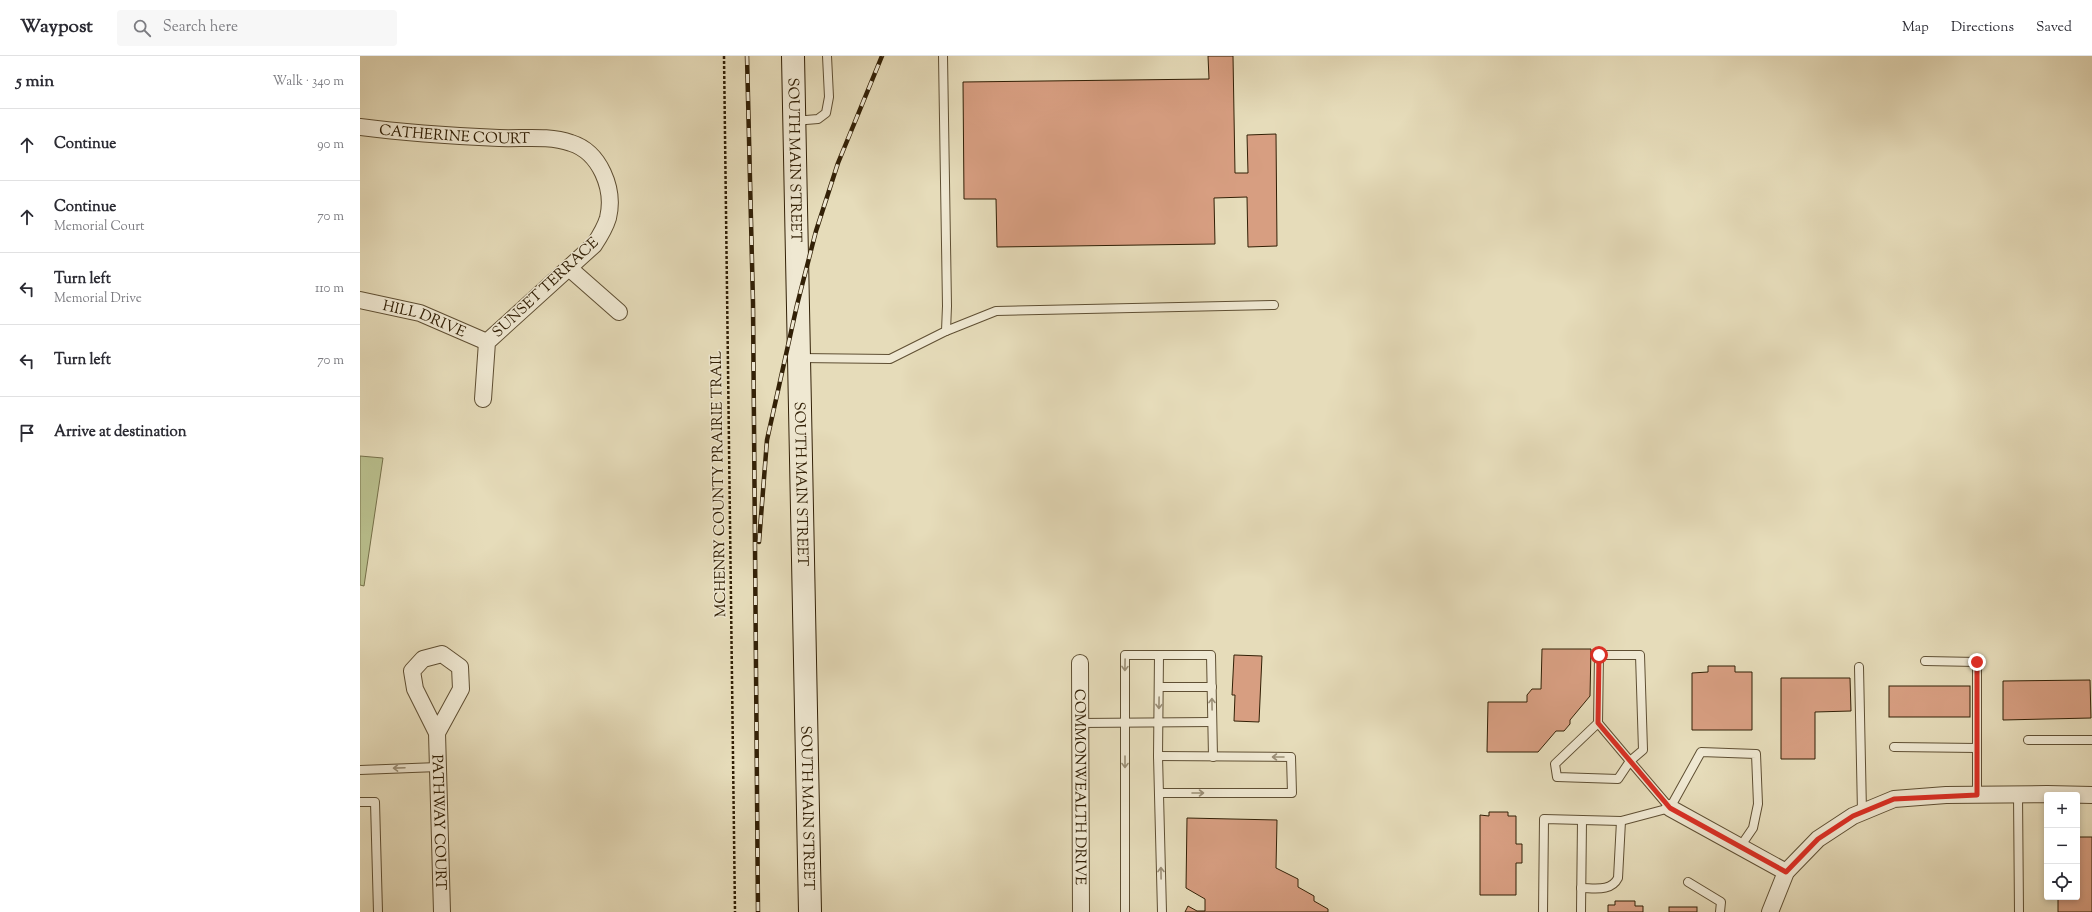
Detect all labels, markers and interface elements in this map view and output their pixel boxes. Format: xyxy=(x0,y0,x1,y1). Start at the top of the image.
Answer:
search box xyxy=(117,10,397,46)
text: Waypost xyxy=(20,14,93,41)
icon: search xyxy=(131,17,153,39)
text: Search here xyxy=(163,17,238,38)
text: Map xyxy=(1902,18,1929,38)
text: Directions xyxy=(1951,18,2014,38)
text: Saved xyxy=(2036,18,2072,38)
text: 5 min xyxy=(16,70,54,94)
text: Walk · 340 m xyxy=(273,73,344,91)
street label: SOUTH MAIN STREET xyxy=(781,77,806,243)
street label: CATHERINE COURT xyxy=(378,120,531,150)
icon: ahead xyxy=(16,134,38,156)
text: Continue xyxy=(54,134,116,155)
text: 90 m xyxy=(317,136,344,154)
text: Continue xyxy=(54,197,116,218)
icon: ahead xyxy=(16,206,38,228)
text: 70 m xyxy=(317,208,344,226)
text: Memorial Court xyxy=(54,218,145,236)
street label: SUNSET TERRACE xyxy=(488,233,604,343)
text: Turn left xyxy=(54,269,111,290)
icon: left xyxy=(16,278,38,300)
text: 110 m xyxy=(315,280,344,298)
text: Memorial Drive xyxy=(54,290,142,308)
street label: HILL DRIVE xyxy=(380,296,469,343)
icon: left xyxy=(16,350,38,372)
text: Turn left xyxy=(54,350,111,371)
street label: MCHENRY COUNTY PRAIRIE TRAIL xyxy=(707,351,732,617)
text: 70 m xyxy=(317,352,344,370)
street label: SOUTH MAIN STREET xyxy=(788,401,812,567)
icon: arrive xyxy=(16,422,38,444)
text: Arrive at destination xyxy=(54,422,187,443)
route start xyxy=(1590,646,1608,664)
route end xyxy=(1968,653,1986,671)
one-way arrow xyxy=(1121,658,1129,671)
street label: COMMONWEALTH DRIVE xyxy=(1068,689,1090,885)
one-way arrow xyxy=(1155,696,1163,709)
one-way arrow xyxy=(1208,698,1216,711)
street label: SOUTH MAIN STREET xyxy=(794,725,819,891)
one-way arrow xyxy=(1272,753,1285,761)
street label: PATHWAY COURT xyxy=(426,754,450,891)
one-way arrow xyxy=(1121,755,1129,768)
one-way arrow xyxy=(393,765,406,772)
one-way arrow xyxy=(1191,789,1204,797)
map controls xyxy=(2044,792,2080,900)
button: + xyxy=(2044,792,2080,828)
button: − xyxy=(2044,828,2080,864)
button: locate xyxy=(2044,864,2080,900)
one-way arrow xyxy=(1157,867,1165,880)

